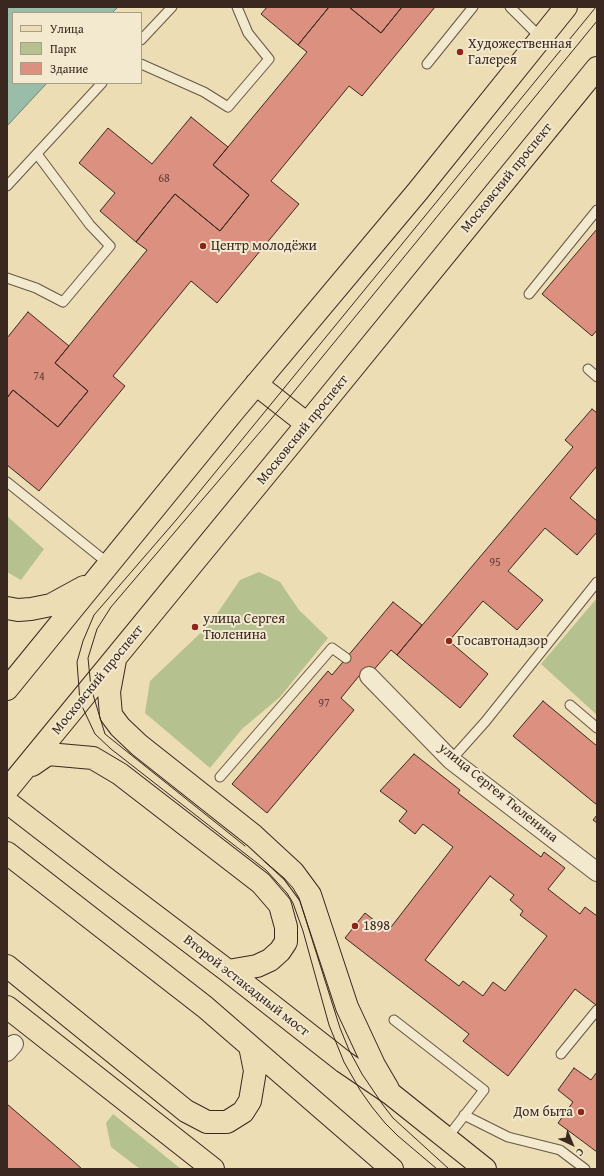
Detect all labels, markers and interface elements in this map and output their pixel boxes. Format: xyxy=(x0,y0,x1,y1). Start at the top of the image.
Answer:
legend xyxy=(12,12,142,84)
text: Улица xyxy=(50,20,84,37)
place label: Художественная Галерея xyxy=(468,36,572,68)
text: Парк xyxy=(50,40,76,57)
marker: Художественная Галерея xyxy=(455,47,465,57)
text: Здание xyxy=(50,60,88,77)
street label: Московский проспект xyxy=(458,120,556,236)
house number: 68 xyxy=(158,172,170,186)
place label: Центр молодёжи xyxy=(211,238,317,254)
marker: Центр молодёжи xyxy=(198,241,208,251)
house number: 74 xyxy=(33,370,45,384)
street label: Московский проспект xyxy=(254,372,352,488)
house number: 95 xyxy=(489,556,501,570)
place label: улица Сергея Тюленина xyxy=(203,611,285,644)
street label: Московский проспект xyxy=(49,622,147,738)
marker: улица Сергея Тюленина xyxy=(190,622,200,632)
place label: Госавтонадзор xyxy=(457,633,548,649)
marker: Госавтонадзор xyxy=(444,636,454,646)
house number: 97 xyxy=(318,697,330,711)
street label: улица Сергея Тюленина xyxy=(435,740,561,846)
place label: 1898 xyxy=(363,918,390,934)
marker: 1898 xyxy=(350,921,360,931)
street label: Второй эстакадный мост xyxy=(180,932,312,1040)
place label: Дом быта xyxy=(513,1104,573,1120)
marker: Дом быта xyxy=(576,1107,586,1117)
north arrow xyxy=(552,1124,592,1164)
text: С xyxy=(573,1145,588,1161)

